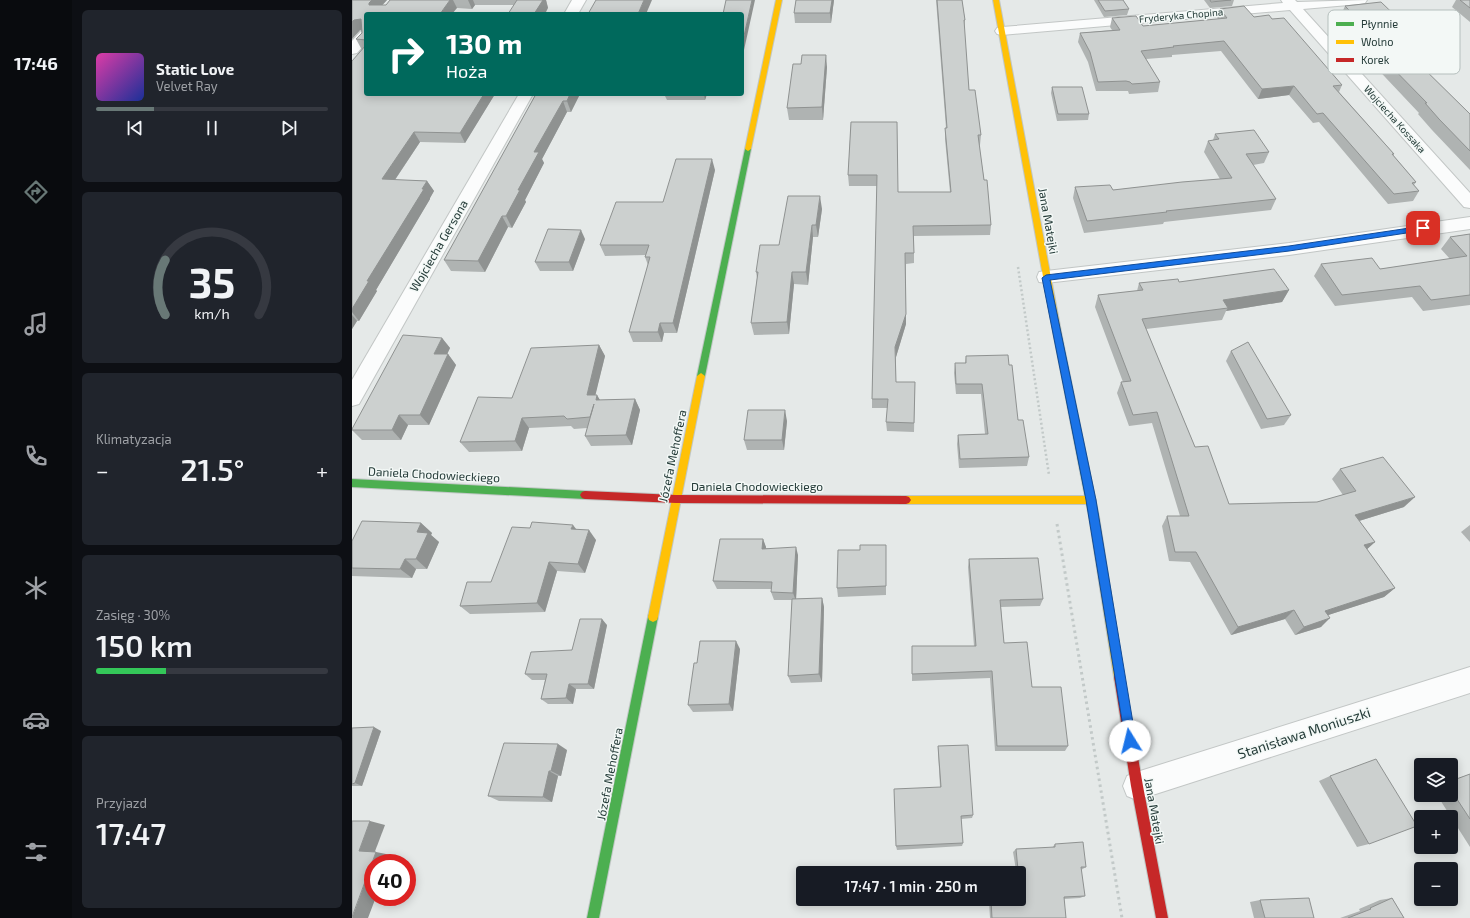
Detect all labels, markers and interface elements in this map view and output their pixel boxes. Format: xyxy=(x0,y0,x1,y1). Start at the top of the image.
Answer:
street label: Fryderyka Chopina xyxy=(1138,5,1224,25)
legend xyxy=(1328,10,1460,74)
text: Płynnie xyxy=(1361,17,1398,30)
text: 130 m xyxy=(446,26,522,60)
icon: right xyxy=(380,28,432,80)
text: Wolno xyxy=(1361,35,1393,48)
text: 17:46 xyxy=(14,52,58,74)
text: Korek xyxy=(1361,53,1390,66)
text: Static Love xyxy=(156,60,234,78)
text: Hoża xyxy=(446,60,487,82)
text: Velvet Ray xyxy=(156,78,218,94)
street label: Wojciecha Kossaka xyxy=(1362,83,1428,155)
icon: previous xyxy=(124,117,146,139)
icon: pause xyxy=(201,117,223,139)
icon: next xyxy=(278,117,300,139)
icon: directions xyxy=(22,178,50,206)
street label: Jana Matejki xyxy=(1035,187,1062,255)
street label: Wojciecha Gersona xyxy=(406,197,471,294)
pin xyxy=(1406,211,1440,245)
icon: arrive xyxy=(1412,217,1434,239)
text: 35 xyxy=(189,256,235,306)
text: km/h xyxy=(194,305,230,322)
icon: music xyxy=(22,310,50,338)
street label: Józefa Mehoffera xyxy=(655,408,689,503)
text: Klimatyzacja xyxy=(96,431,172,447)
icon: phone xyxy=(22,442,50,470)
text: 21.5° xyxy=(180,451,244,487)
text: − xyxy=(96,457,109,483)
text: + xyxy=(316,457,328,483)
street label: Daniela Chodowieckiego xyxy=(368,464,501,484)
street label: Daniela Chodowieckiego xyxy=(691,479,823,493)
icon: climate xyxy=(22,574,50,602)
text: Zasięg · 30% xyxy=(96,607,170,623)
text: 150 km xyxy=(96,627,193,663)
street label: Stanisława Moniuszki xyxy=(1235,703,1372,762)
icon: car xyxy=(22,706,50,734)
position arrow xyxy=(1109,720,1151,762)
street label: Józefa Mehoffera xyxy=(593,726,625,821)
map controls xyxy=(1414,758,1458,906)
button: layers xyxy=(1414,758,1458,802)
street label: Jana Matejki xyxy=(1141,777,1168,845)
text: Przyjazd xyxy=(96,795,147,811)
button: + xyxy=(1414,810,1458,854)
text: 17:47 xyxy=(96,815,166,851)
icon: filters xyxy=(22,838,50,866)
speed limit sign: 40 xyxy=(364,854,416,906)
button: − xyxy=(1414,862,1458,906)
text: 17:47 · 1 min · 250 m xyxy=(844,877,978,895)

